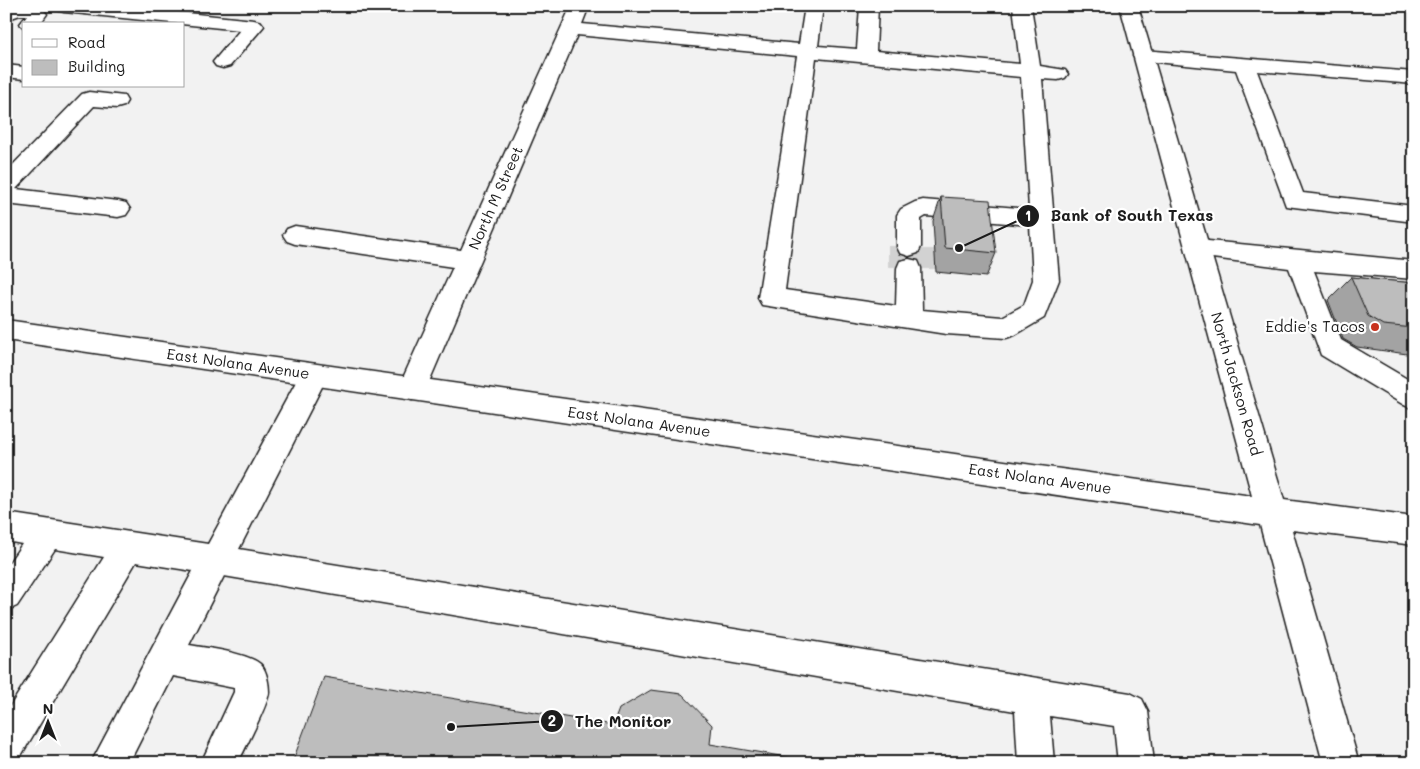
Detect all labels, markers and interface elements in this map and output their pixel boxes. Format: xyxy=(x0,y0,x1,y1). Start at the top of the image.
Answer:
legend xyxy=(22,22,185,88)
text: Road xyxy=(68,32,105,52)
text: Building xyxy=(68,56,125,76)
street label: North M Street xyxy=(463,142,527,253)
callout: Bank of South Texas xyxy=(1015,200,1223,231)
text: Bank of South Texas xyxy=(1051,204,1213,225)
text: 1 xyxy=(1025,205,1031,225)
street label: North Jackson Road xyxy=(1207,310,1267,458)
place label: Eddie's Tacos xyxy=(1265,316,1365,336)
marker: Eddie's Tacos xyxy=(1369,321,1381,333)
street label: East Nolana Avenue xyxy=(165,343,311,383)
street label: East Nolana Avenue xyxy=(566,401,712,441)
street label: East Nolana Avenue xyxy=(967,458,1113,498)
north arrow xyxy=(22,696,72,746)
text: N xyxy=(43,699,53,718)
callout: The Monitor xyxy=(539,706,681,737)
text: 2 xyxy=(548,710,556,730)
text: The Monitor xyxy=(575,710,671,731)

